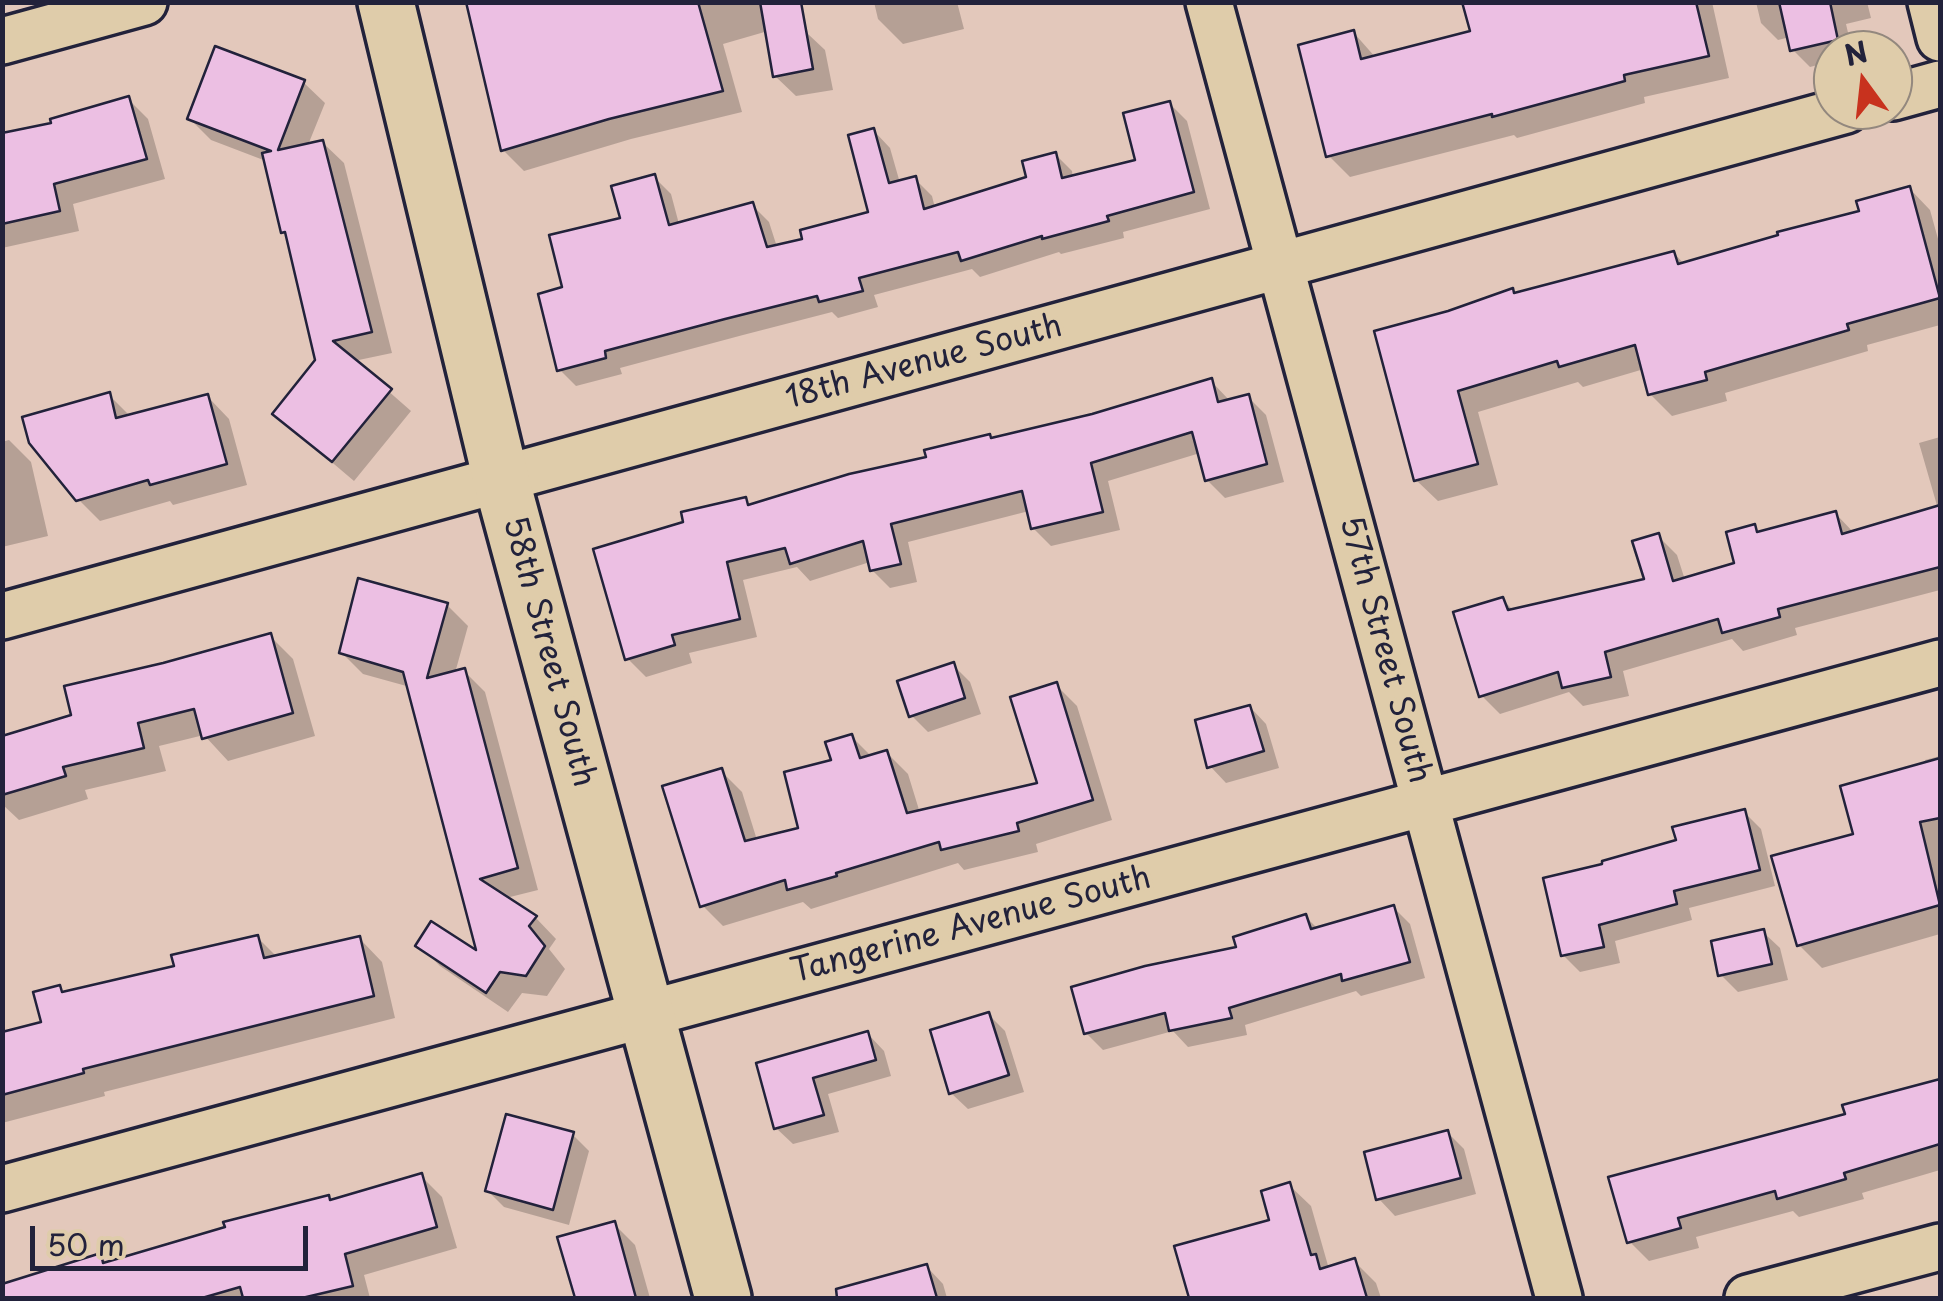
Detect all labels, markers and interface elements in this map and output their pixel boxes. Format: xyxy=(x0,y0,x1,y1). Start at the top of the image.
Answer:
text: N xyxy=(1839,29,1872,76)
north arrow xyxy=(1813,30,1913,130)
street label: 18th Avenue South xyxy=(782,308,1066,418)
street label: 57th Street South xyxy=(1330,512,1438,788)
street label: 58th Street South xyxy=(494,513,602,791)
street label: Tangerine Avenue South xyxy=(787,859,1155,993)
scale bar xyxy=(35,1206,312,1268)
text: 50 m xyxy=(47,1221,125,1266)

